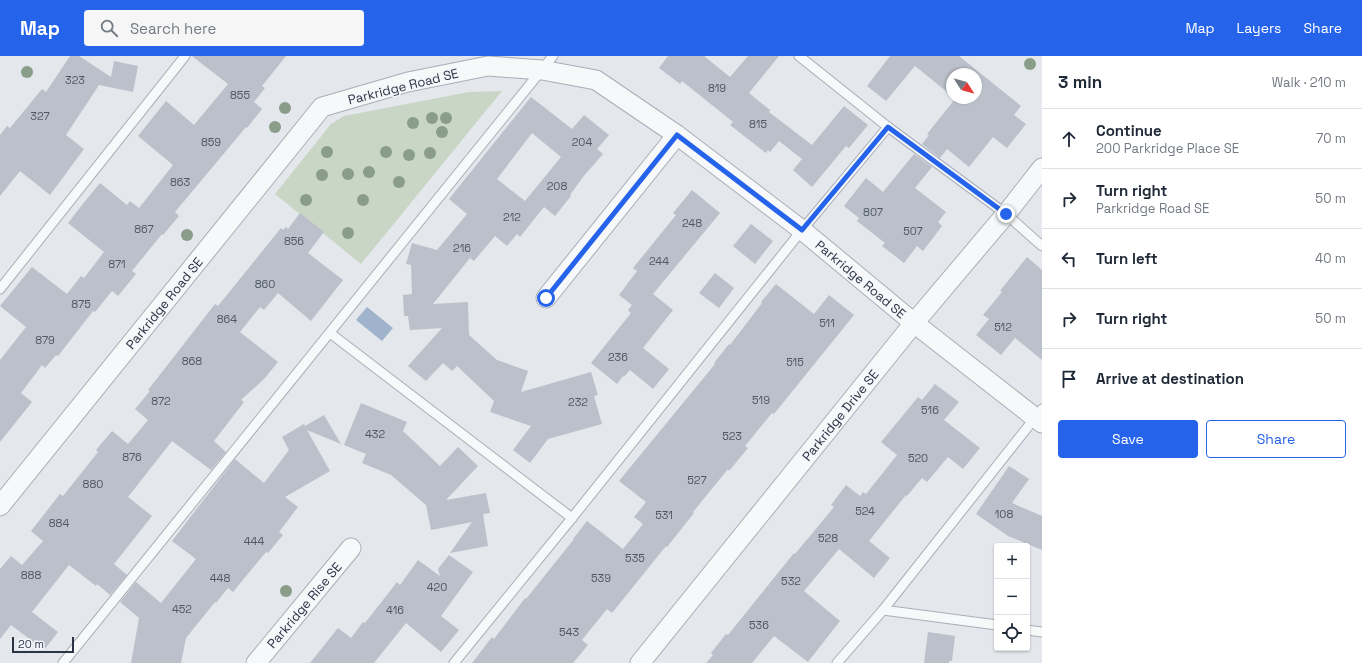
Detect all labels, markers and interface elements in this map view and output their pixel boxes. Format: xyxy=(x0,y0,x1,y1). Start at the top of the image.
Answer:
search box xyxy=(84,10,364,46)
text: Map xyxy=(20,16,60,41)
icon: search xyxy=(98,17,120,39)
text: Search here xyxy=(130,19,216,38)
text: Map xyxy=(1185,19,1215,37)
text: Layers xyxy=(1237,19,1281,37)
text: Share xyxy=(1303,19,1342,37)
street label: Parkridge Road SE xyxy=(346,65,460,108)
north arrow xyxy=(946,68,982,104)
text: 3 min xyxy=(1058,71,1102,93)
house number: 323 xyxy=(65,73,85,87)
text: Walk · 210 m xyxy=(1272,74,1346,91)
house number: 819 xyxy=(708,81,726,95)
house number: 855 xyxy=(230,88,250,102)
house number: 327 xyxy=(30,109,50,123)
house number: 815 xyxy=(749,117,767,131)
text: Continue xyxy=(1096,121,1162,140)
icon: ahead xyxy=(1058,128,1080,150)
text: 70 m xyxy=(1316,130,1346,147)
house number: 859 xyxy=(201,135,221,149)
house number: 204 xyxy=(572,135,592,149)
text: 200 Parkridge Place SE xyxy=(1096,140,1239,157)
house number: 863 xyxy=(170,175,190,189)
house number: 208 xyxy=(547,179,567,193)
text: Turn right xyxy=(1096,181,1167,200)
icon: right xyxy=(1058,188,1080,210)
text: 50 m xyxy=(1315,190,1346,207)
text: Parkridge Road SE xyxy=(1096,200,1209,217)
house number: 807 xyxy=(863,205,883,219)
route end xyxy=(997,205,1015,223)
house number: 212 xyxy=(503,210,521,224)
house number: 248 xyxy=(682,216,702,230)
house number: 867 xyxy=(134,222,154,236)
house number: 507 xyxy=(903,224,923,238)
house number: 856 xyxy=(284,234,304,248)
street label: Parkridge Road SE xyxy=(812,236,910,322)
house number: 216 xyxy=(453,241,471,255)
icon: left xyxy=(1058,248,1080,270)
text: Turn left xyxy=(1096,249,1158,268)
text: 40 m xyxy=(1315,250,1346,267)
street label: Parkridge Road SE xyxy=(122,254,207,353)
house number: 244 xyxy=(649,254,669,268)
house number: 871 xyxy=(108,257,126,271)
house number: 860 xyxy=(255,277,275,291)
route start xyxy=(537,289,555,307)
house number: 875 xyxy=(71,297,91,311)
icon: right xyxy=(1058,308,1080,330)
text: Turn right xyxy=(1096,309,1167,328)
text: 50 m xyxy=(1315,310,1346,327)
house number: 864 xyxy=(217,312,237,326)
house number: 511 xyxy=(819,316,835,330)
house number: 512 xyxy=(994,320,1012,334)
house number: 879 xyxy=(35,333,55,347)
house number: 236 xyxy=(608,350,628,364)
house number: 868 xyxy=(182,354,202,368)
house number: 515 xyxy=(786,355,804,369)
street label: Parkridge Drive SE xyxy=(798,366,882,464)
icon: arrive xyxy=(1058,368,1080,390)
text: Arrive at destination xyxy=(1096,369,1244,388)
house number: 519 xyxy=(752,393,770,407)
house number: 872 xyxy=(151,394,171,408)
house number: 232 xyxy=(568,395,588,409)
house number: 516 xyxy=(921,403,939,417)
button: Save xyxy=(1058,420,1198,458)
button: Share xyxy=(1206,420,1346,458)
house number: 432 xyxy=(365,427,385,441)
house number: 523 xyxy=(722,429,742,443)
house number: 876 xyxy=(122,450,142,464)
house number: 520 xyxy=(908,451,928,465)
house number: 527 xyxy=(687,473,707,487)
house number: 880 xyxy=(83,477,103,491)
house number: 524 xyxy=(855,504,875,518)
house number: 108 xyxy=(995,507,1013,521)
house number: 531 xyxy=(655,508,673,522)
house number: 884 xyxy=(49,516,69,530)
house number: 528 xyxy=(818,531,838,545)
house number: 444 xyxy=(244,534,264,548)
map controls xyxy=(994,543,1030,651)
button: + xyxy=(994,543,1030,579)
house number: 535 xyxy=(625,551,645,565)
street label: Parkridge Rise SE xyxy=(263,559,345,652)
house number: 888 xyxy=(21,568,41,582)
house number: 448 xyxy=(210,571,230,585)
house number: 539 xyxy=(591,571,611,585)
house number: 532 xyxy=(781,574,801,588)
button: − xyxy=(994,579,1030,615)
house number: 420 xyxy=(427,580,447,594)
house number: 452 xyxy=(172,602,192,616)
house number: 416 xyxy=(386,603,404,617)
button: locate xyxy=(994,615,1030,651)
house number: 536 xyxy=(749,618,769,632)
house number: 543 xyxy=(559,625,579,639)
scale bar xyxy=(12,635,74,654)
text: 20 m xyxy=(18,637,44,651)

